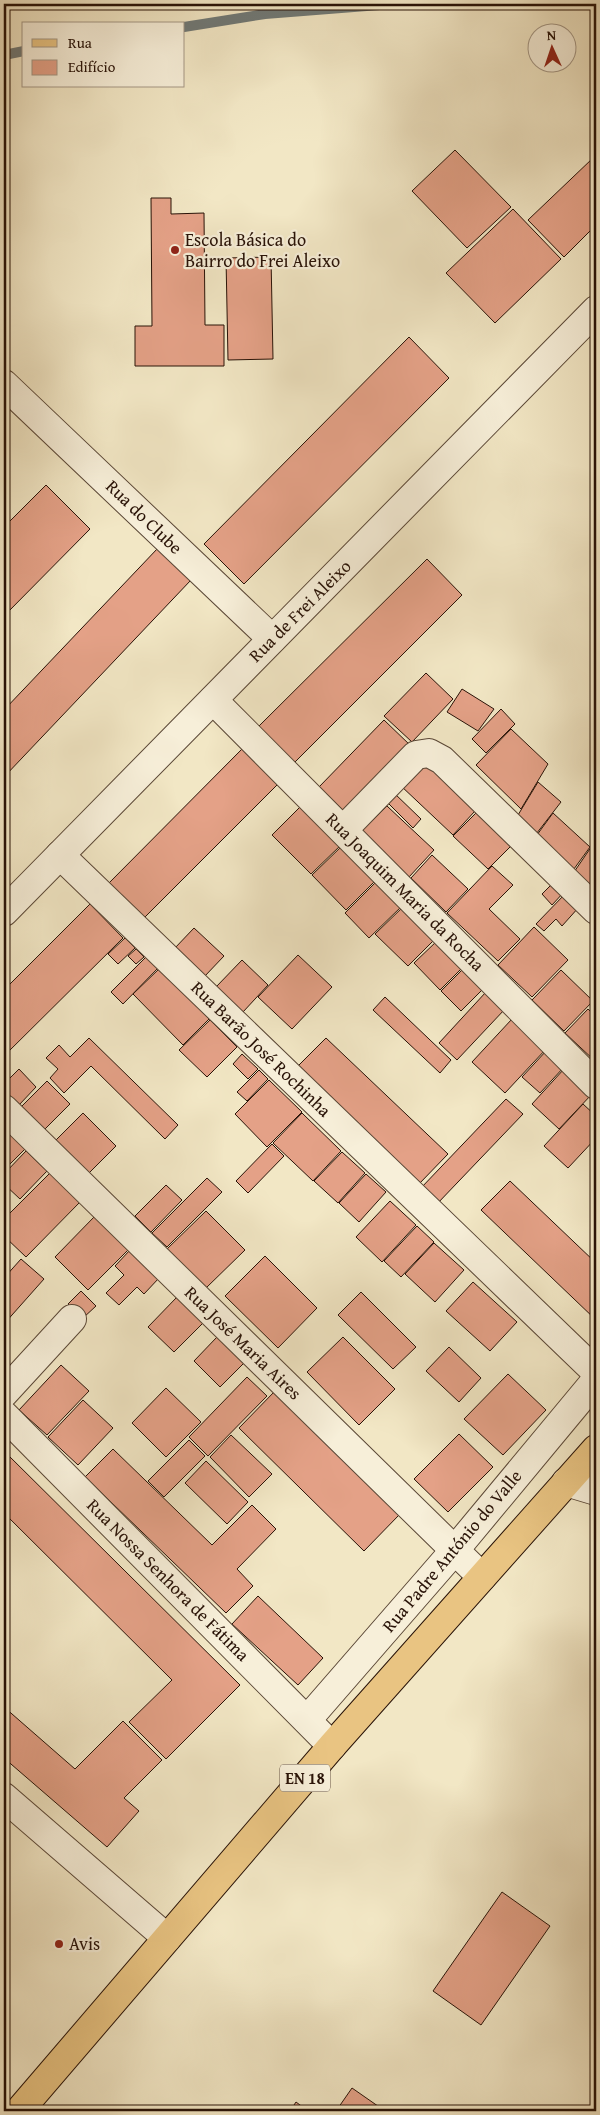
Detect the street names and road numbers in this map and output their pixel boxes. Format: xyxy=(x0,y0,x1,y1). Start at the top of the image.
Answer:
street label: Rua do Clube xyxy=(100,473,189,560)
street label: Rua de Frei Aleixo xyxy=(242,553,357,668)
street label: Rua Joaquim Maria da Rocha xyxy=(320,806,491,978)
street label: Rua Barão José Rochinha xyxy=(185,974,338,1123)
street label: Rua José Maria Aires xyxy=(179,1279,308,1406)
street label: Rua Padre António do Valle xyxy=(375,1463,528,1638)
street label: Rua Nossa Senhora de Fátima xyxy=(81,1492,256,1668)
road number: EN 18 xyxy=(280,1765,330,1792)

